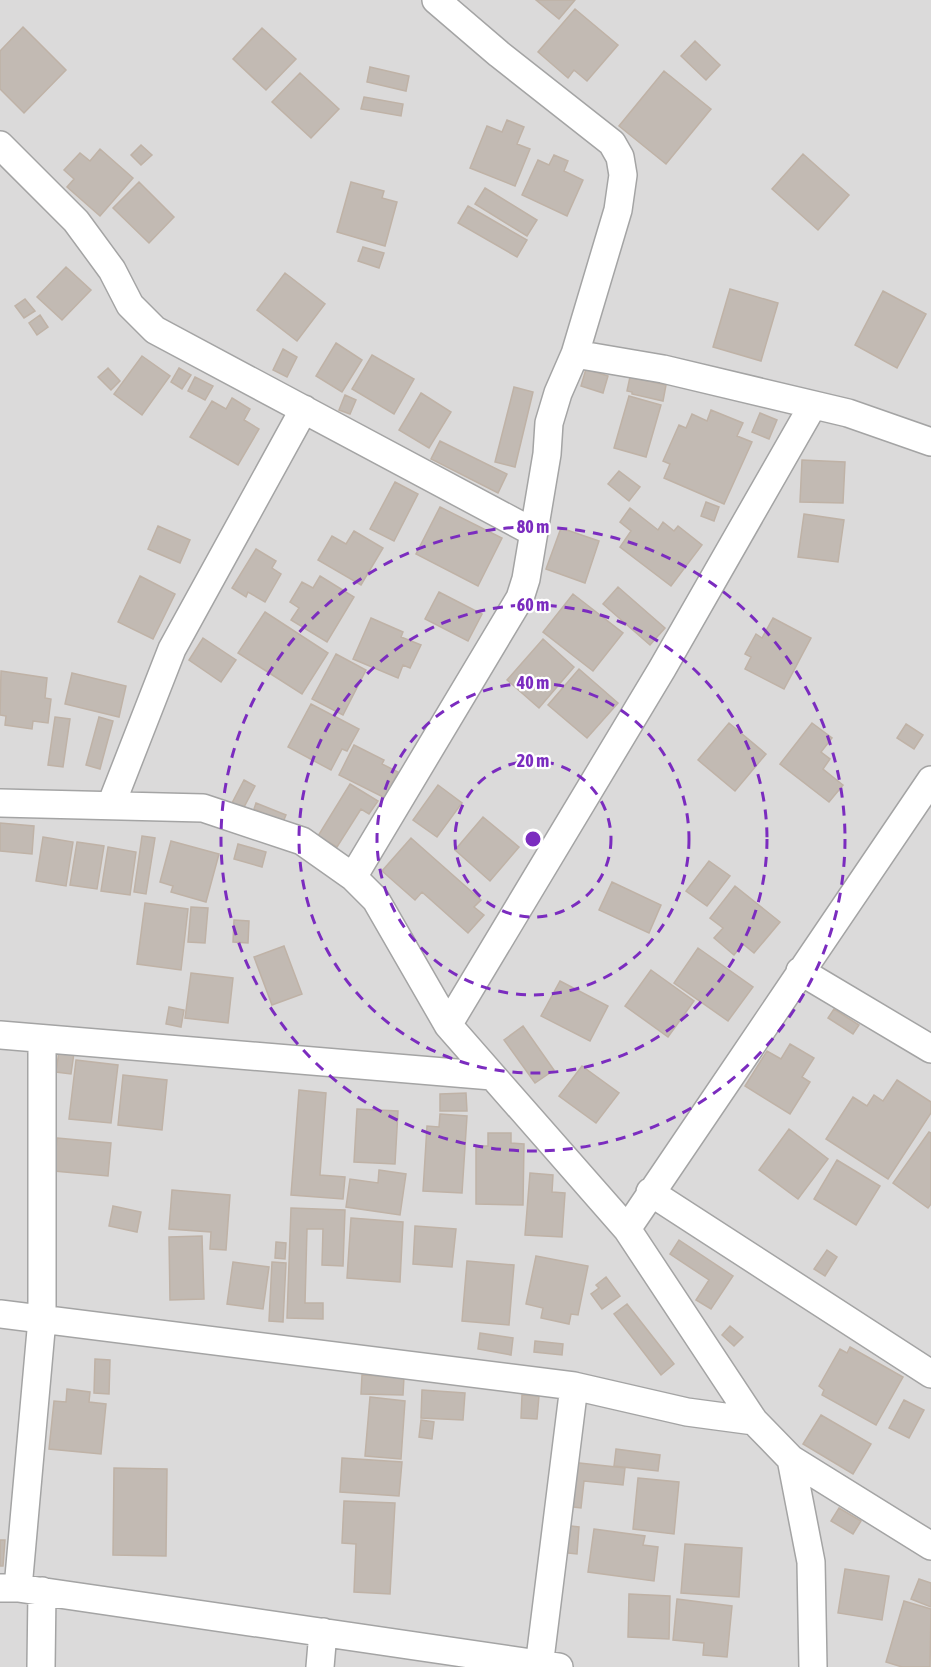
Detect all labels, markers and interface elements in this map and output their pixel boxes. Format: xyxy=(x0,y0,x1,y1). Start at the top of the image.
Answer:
text: 80 m xyxy=(517,516,549,537)
text: 60 m xyxy=(517,594,549,615)
text: 40 m xyxy=(516,672,549,693)
text: 20 m xyxy=(517,750,549,771)
centre of rings xyxy=(523,829,543,849)

